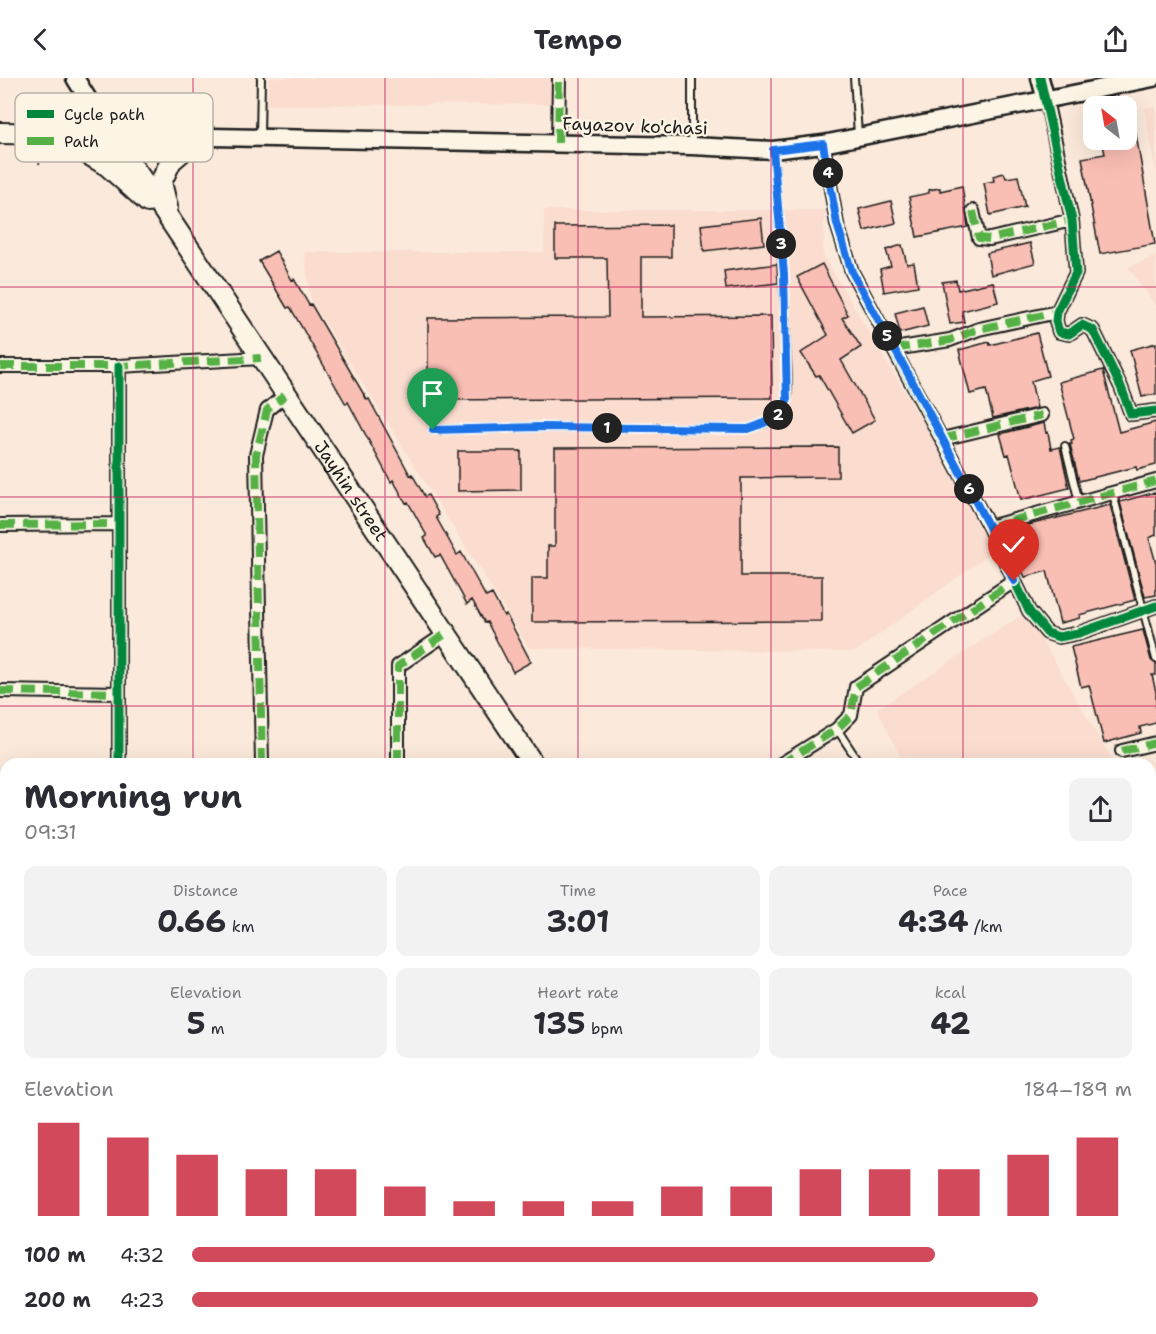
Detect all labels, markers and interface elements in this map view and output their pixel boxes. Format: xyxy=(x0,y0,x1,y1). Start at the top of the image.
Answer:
text: Tempo xyxy=(534,21,622,58)
icon: back xyxy=(24,23,57,56)
icon: share xyxy=(1099,23,1132,56)
legend xyxy=(15,93,213,162)
north arrow xyxy=(1083,96,1137,150)
map controls xyxy=(1083,96,1137,150)
text: Cycle path xyxy=(64,104,145,125)
street label: Fayazov ko'chasi xyxy=(562,111,708,141)
text: Path xyxy=(64,131,99,152)
pin: 4 xyxy=(813,158,843,188)
text: 4 xyxy=(822,162,834,183)
pin: 3 xyxy=(766,229,796,259)
text: 3 xyxy=(775,233,787,254)
pin: 5 xyxy=(872,321,902,351)
text: 5 xyxy=(882,325,892,346)
pin xyxy=(407,368,458,430)
icon: arrive xyxy=(416,377,449,410)
pin: 2 xyxy=(763,400,793,430)
text: 2 xyxy=(772,404,784,425)
pin: 1 xyxy=(592,413,622,443)
text: 1 xyxy=(603,417,611,438)
street label: Jayhin street xyxy=(309,436,393,546)
pin: 6 xyxy=(954,474,984,504)
text: 6 xyxy=(963,478,975,499)
pin xyxy=(988,519,1039,581)
icon: check xyxy=(997,528,1030,561)
text: Morning run xyxy=(24,774,242,819)
button: share xyxy=(1069,778,1132,841)
text: 09:31 xyxy=(24,819,77,845)
text: Distance xyxy=(173,880,238,901)
text: Time xyxy=(560,880,596,901)
text: Pace xyxy=(933,880,968,901)
text: 0.66 xyxy=(157,901,226,942)
text: 3:01 xyxy=(546,901,610,942)
text: 4:34 xyxy=(898,901,969,942)
text: km xyxy=(226,916,254,937)
text: /km xyxy=(969,916,1003,937)
text: Elevation xyxy=(170,982,241,1003)
text: Heart rate xyxy=(537,982,619,1003)
text: kcal xyxy=(935,982,966,1003)
text: 5 xyxy=(187,1003,205,1044)
text: 135 xyxy=(533,1003,585,1044)
text: 42 xyxy=(930,1003,971,1044)
text: m xyxy=(205,1018,225,1039)
text: bpm xyxy=(585,1018,623,1039)
text: Elevation xyxy=(24,1076,114,1102)
text: 184–189 m xyxy=(1024,1076,1132,1102)
text: 100 m xyxy=(24,1242,86,1268)
text: 4:32 xyxy=(120,1242,164,1268)
text: 200 m xyxy=(24,1287,91,1313)
text: 4:23 xyxy=(120,1287,165,1313)

